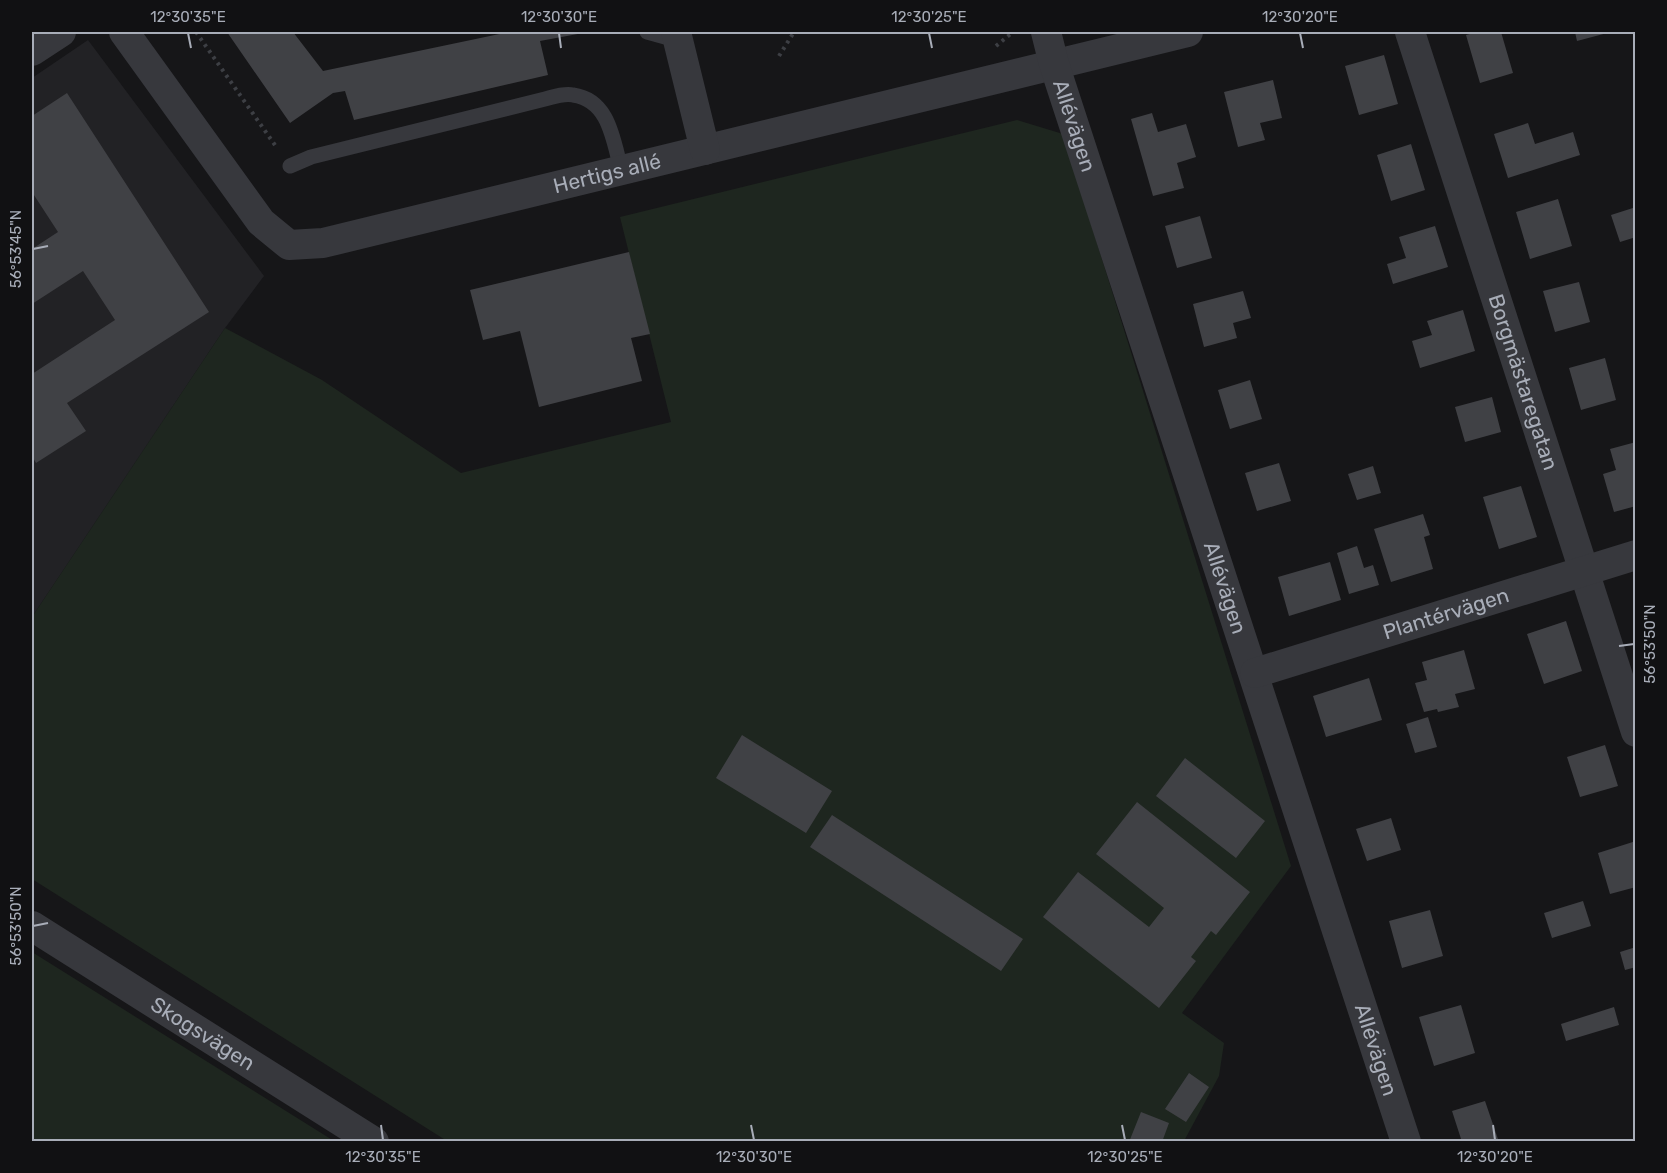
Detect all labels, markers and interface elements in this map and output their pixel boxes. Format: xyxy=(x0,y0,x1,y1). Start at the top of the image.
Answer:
text: 12°30'35"E xyxy=(150,8,226,26)
text: 12°30'30"E xyxy=(521,8,597,26)
text: 12°30'25"E xyxy=(891,8,967,26)
text: 12°30'20"E xyxy=(1262,8,1338,26)
street label: Allévägen xyxy=(1048,76,1101,175)
street label: Hertigs allé xyxy=(551,148,663,198)
text: 56°53'45"N xyxy=(7,210,25,288)
street label: Borgmästaregatan xyxy=(1483,291,1564,473)
street label: Allévägen xyxy=(1199,538,1252,637)
street label: Plantérvägen xyxy=(1380,582,1512,645)
text: 56°53'50"N xyxy=(1641,604,1659,684)
text: 56°53'50"N xyxy=(7,886,25,966)
street label: Skogsvägen xyxy=(146,991,260,1076)
street label: Allévägen xyxy=(1350,1000,1403,1099)
text: 12°30'35"E xyxy=(345,1148,421,1166)
text: 12°30'30"E xyxy=(716,1148,792,1166)
text: 12°30'25"E xyxy=(1087,1148,1163,1166)
text: 12°30'20"E xyxy=(1457,1148,1533,1166)

